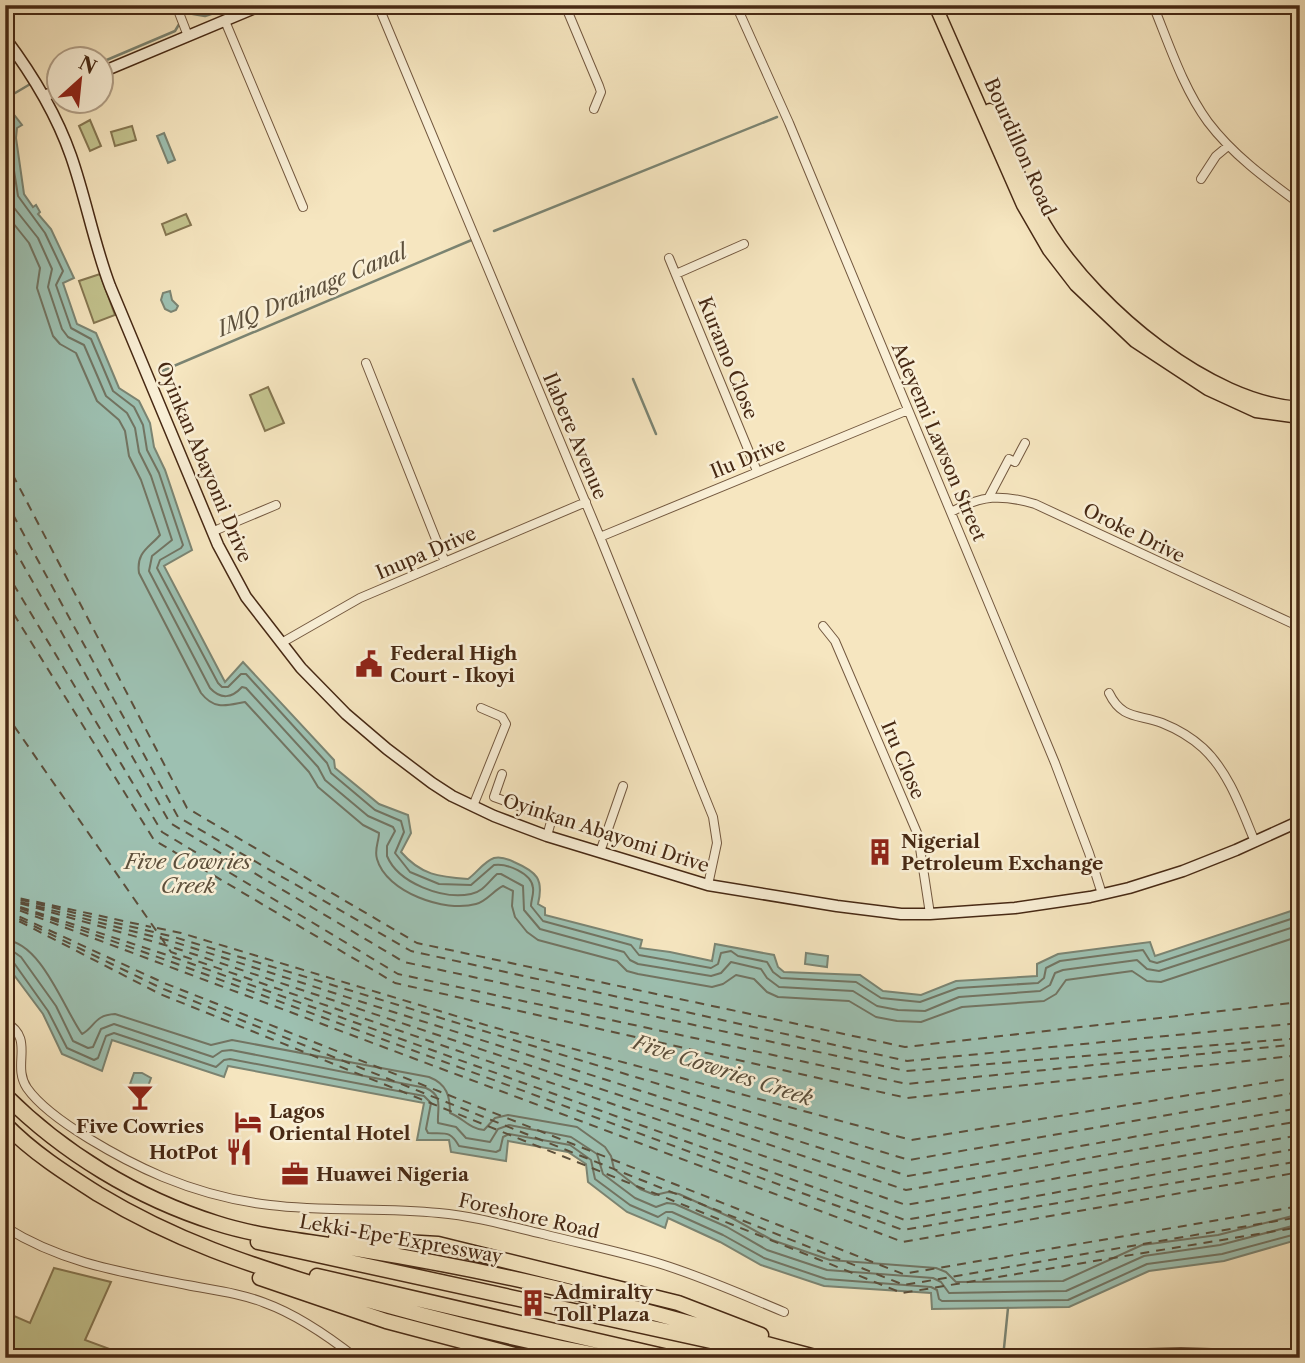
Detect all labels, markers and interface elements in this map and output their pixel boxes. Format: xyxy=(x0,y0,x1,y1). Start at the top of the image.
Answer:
north arrow xyxy=(46,46,116,116)
text: N xyxy=(75,51,100,79)
street label: Bourdillon Road xyxy=(979,74,1061,220)
water label: IMQ Drainage Canal xyxy=(212,238,413,342)
street label: Kuramo Close xyxy=(693,294,763,422)
street label: Adeyemi Lawson Street xyxy=(886,339,991,545)
street label: Oyinkan Abayomi Drive xyxy=(151,358,257,566)
street label: Ilabere Avenue xyxy=(538,369,612,503)
street label: Ilu Drive xyxy=(707,433,789,483)
street label: Oroke Drive xyxy=(1079,498,1189,568)
street label: Inupa Drive xyxy=(372,522,480,584)
place label: Federal High Court - Ikoyi xyxy=(390,642,517,687)
public building icon: Federal High Court - Ikoyi xyxy=(354,649,384,679)
street label: Iru Close xyxy=(876,717,930,803)
street label: Oyinkan Abayomi Drive xyxy=(500,789,712,877)
place label: Nigerial Petroleum Exchange xyxy=(901,830,1103,875)
building icon: Nigerial Petroleum Exchange xyxy=(865,837,895,867)
water label: Five Cowries Creek xyxy=(122,849,252,898)
water label: Five Cowries Creek xyxy=(628,1029,816,1111)
bar icon: Five Cowries xyxy=(125,1082,155,1112)
place label: Lagos Oriental Hotel xyxy=(269,1100,411,1145)
hotel icon: Lagos Oriental Hotel xyxy=(233,1107,263,1137)
place label: Five Cowries xyxy=(76,1115,204,1138)
restaurant icon: HotPot xyxy=(224,1137,254,1167)
place label: HotPot xyxy=(149,1141,218,1164)
office icon: Huawei Nigeria xyxy=(280,1159,310,1189)
place label: Huawei Nigeria xyxy=(316,1163,470,1186)
street label: Foreshore Road xyxy=(456,1189,602,1243)
street label: Lekki-Epe Expressway xyxy=(298,1210,505,1268)
place label: Admiralty Toll Plaza xyxy=(553,1281,654,1326)
building icon: Admiralty Toll Plaza xyxy=(518,1288,548,1318)

